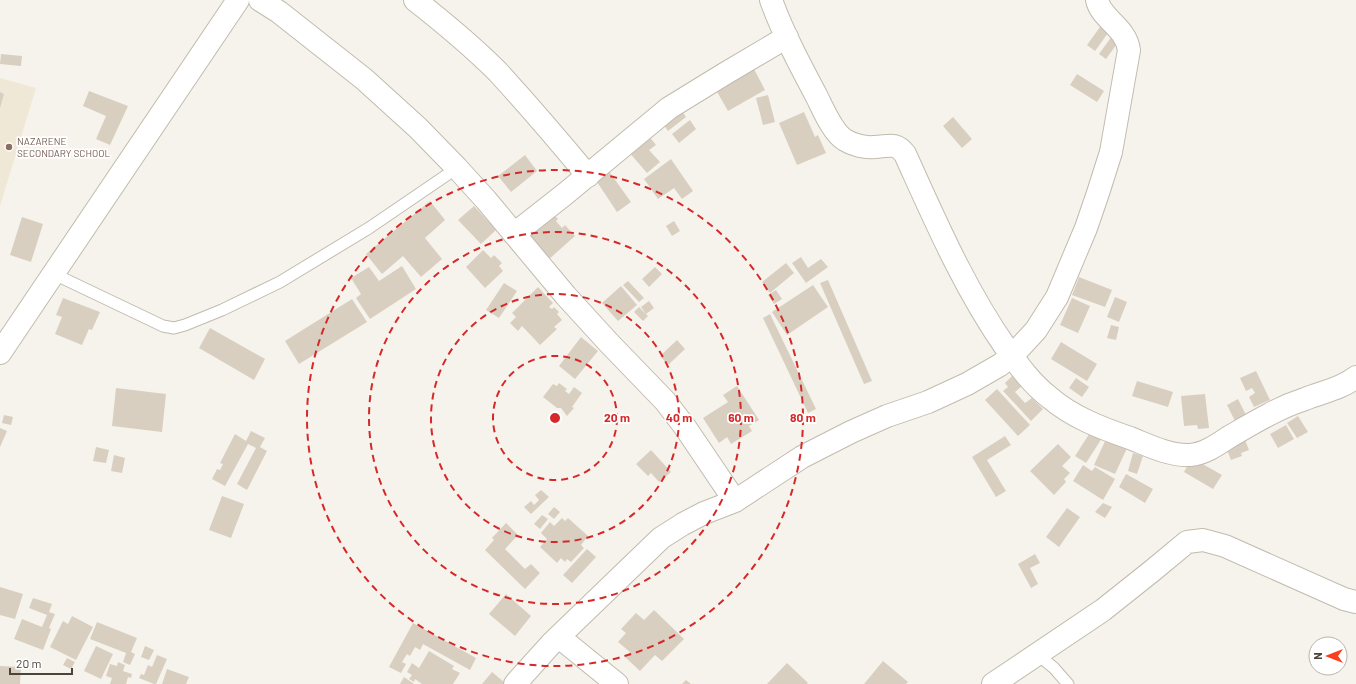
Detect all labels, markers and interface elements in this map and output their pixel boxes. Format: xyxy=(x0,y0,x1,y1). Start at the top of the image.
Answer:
place label: NAZARENE SECONDARY SCHOOL xyxy=(17,135,110,159)
marker: NAZARENE SECONDARY SCHOOL xyxy=(4,142,14,152)
text: 20 m xyxy=(604,410,630,424)
text: 40 m xyxy=(666,410,692,424)
text: 60 m xyxy=(728,410,754,424)
text: 80 m xyxy=(790,410,816,424)
centre of rings xyxy=(548,411,562,425)
north arrow xyxy=(1308,636,1348,676)
scale bar xyxy=(10,650,72,676)
text: N xyxy=(1311,652,1324,660)
text: 20 m xyxy=(16,656,42,670)

